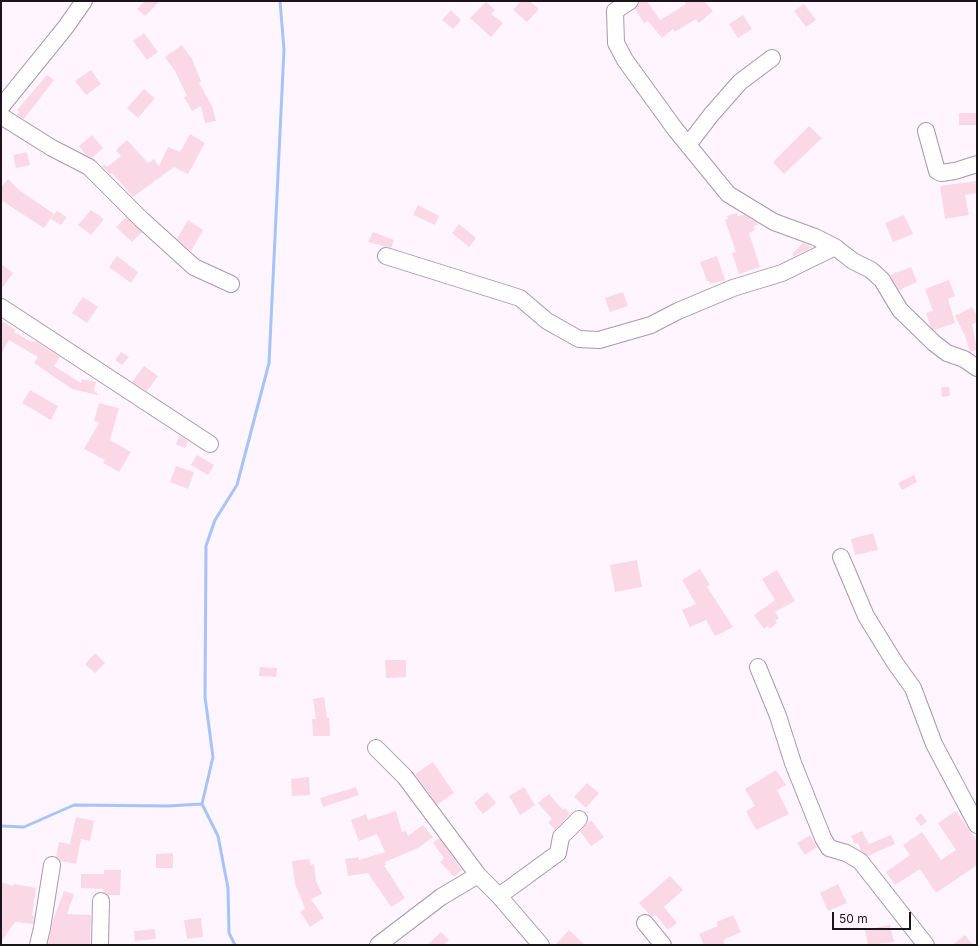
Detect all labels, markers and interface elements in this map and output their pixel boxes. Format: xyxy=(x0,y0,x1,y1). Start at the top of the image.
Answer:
scale bar xyxy=(834,904,913,930)
text: 50 m xyxy=(839,911,868,926)

